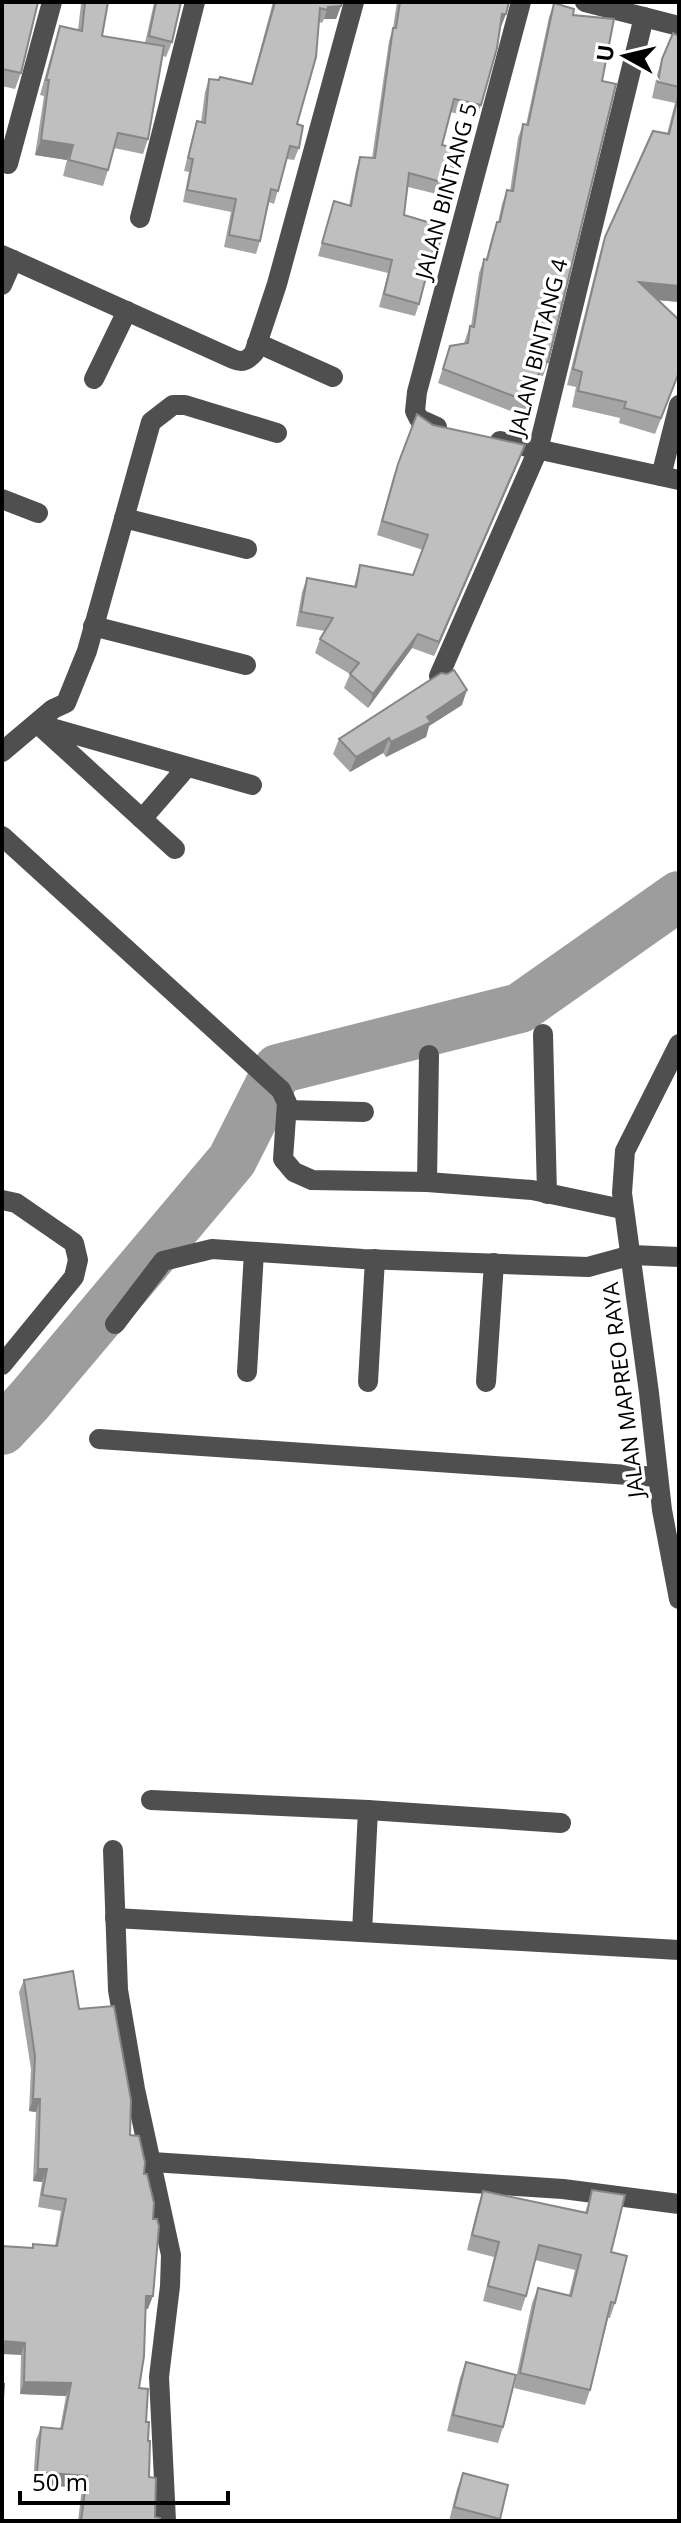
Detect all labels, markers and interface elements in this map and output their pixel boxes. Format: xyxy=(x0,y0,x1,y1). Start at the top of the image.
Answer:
north arrow xyxy=(585,16,665,96)
text: U xyxy=(588,43,620,63)
street label: JALAN BINTANG 5 xyxy=(407,99,483,284)
street label: JALAN BINTANG 4 xyxy=(500,255,574,440)
street label: JALAN MAPREO RAYA xyxy=(594,1281,650,1502)
scale bar xyxy=(20,2455,228,2505)
text: 50 m xyxy=(32,2465,88,2498)

